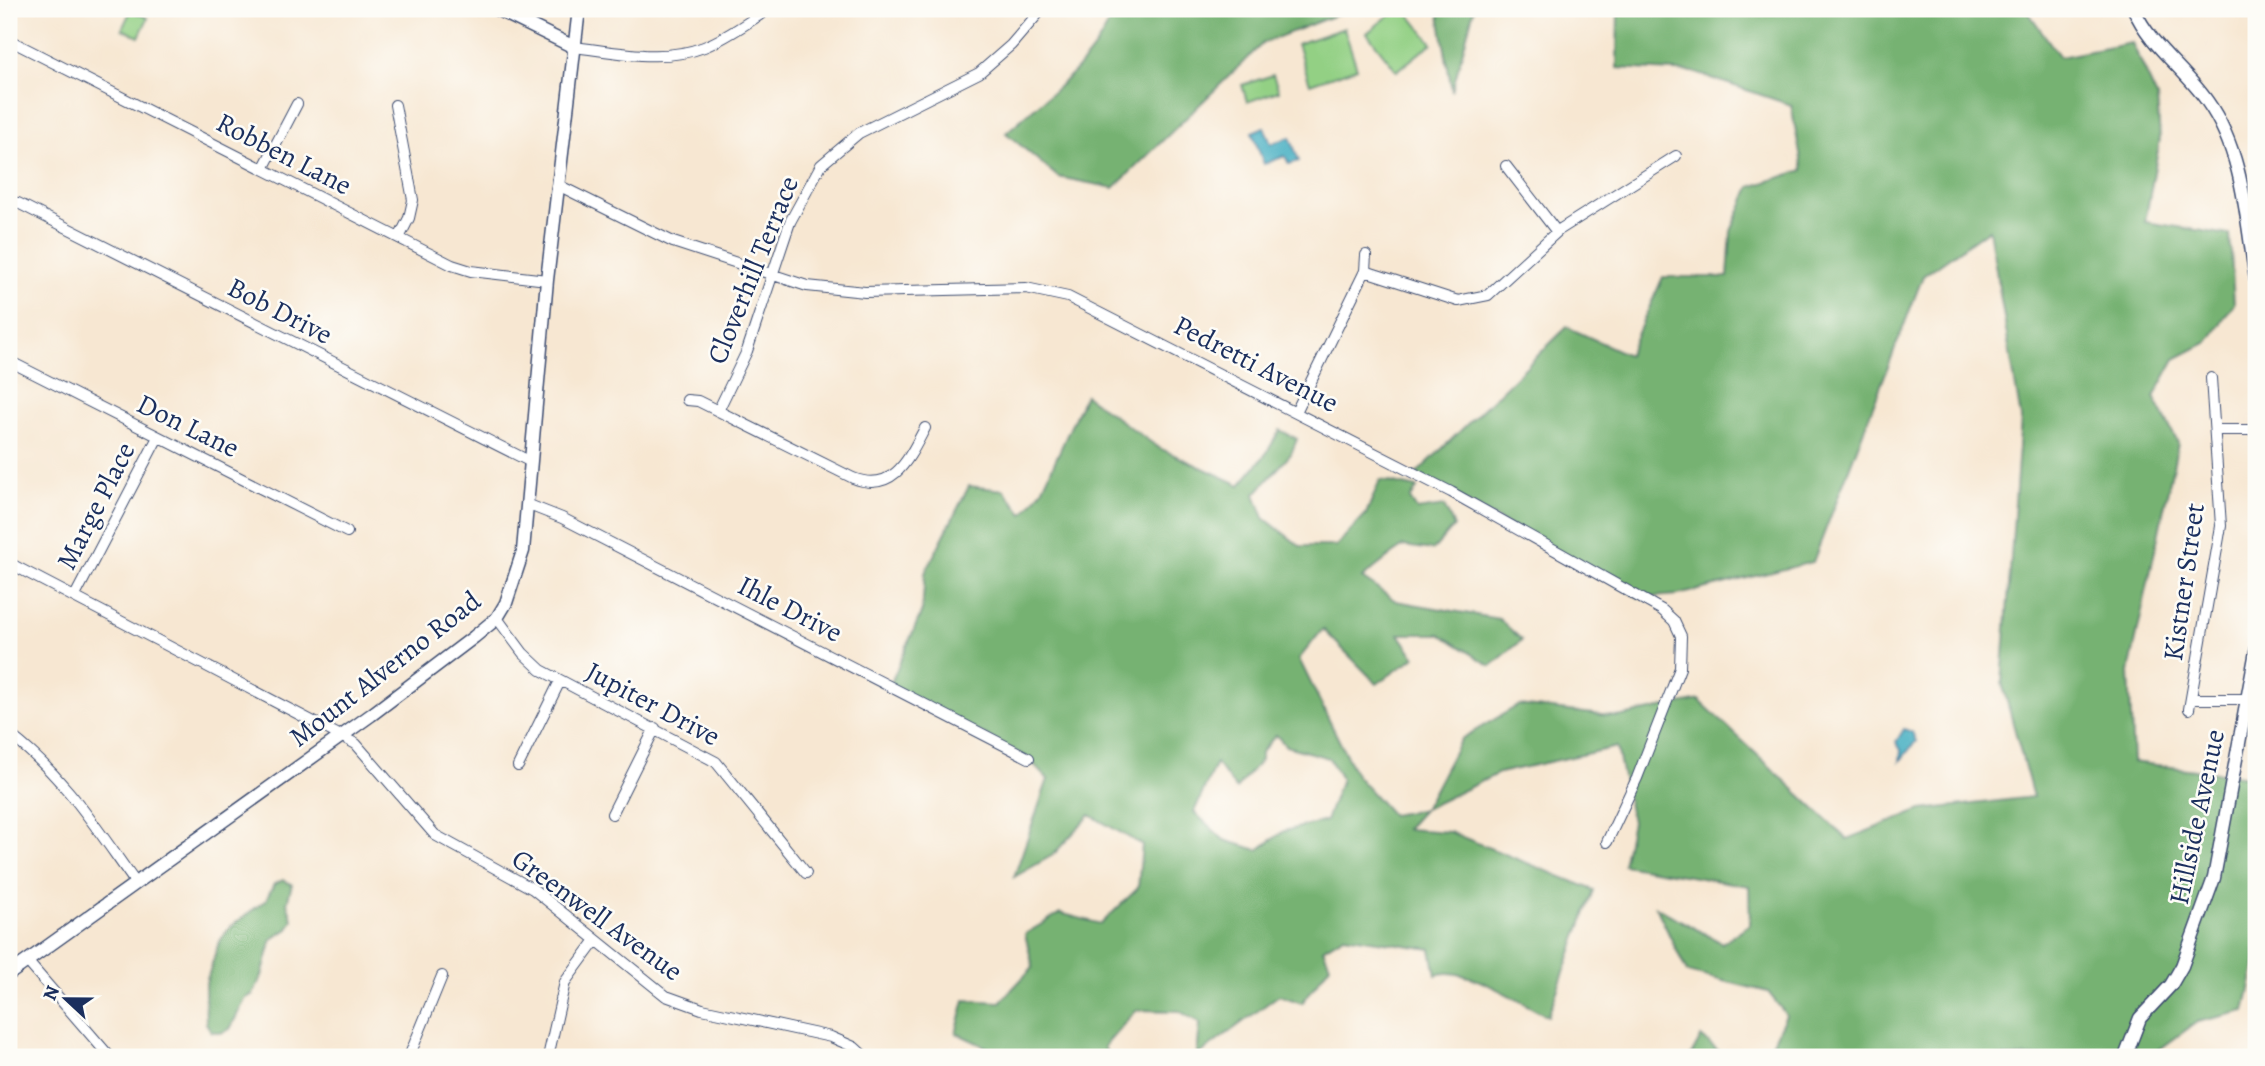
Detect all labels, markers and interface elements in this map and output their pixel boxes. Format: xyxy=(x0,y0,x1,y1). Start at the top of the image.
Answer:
street label: Robben Lane xyxy=(210,104,358,204)
street label: Cloverhill Terrace xyxy=(698,170,808,370)
street label: Bob Drive xyxy=(221,268,339,354)
street label: Pedretti Avenue xyxy=(1167,306,1345,422)
street label: Don Lane xyxy=(130,385,246,467)
street label: Marge Place xyxy=(48,436,144,576)
street label: Kistner Street xyxy=(2154,501,2214,663)
street label: Ihle Drive xyxy=(731,566,849,652)
street label: Mount Alverno Road xyxy=(281,582,489,756)
street label: Jupiter Drive xyxy=(579,653,727,755)
street label: Hillside Avenue xyxy=(2160,726,2234,908)
street label: Greenwell Avenue xyxy=(504,840,690,990)
north arrow xyxy=(32,964,102,1034)
text: N xyxy=(37,982,66,1004)

